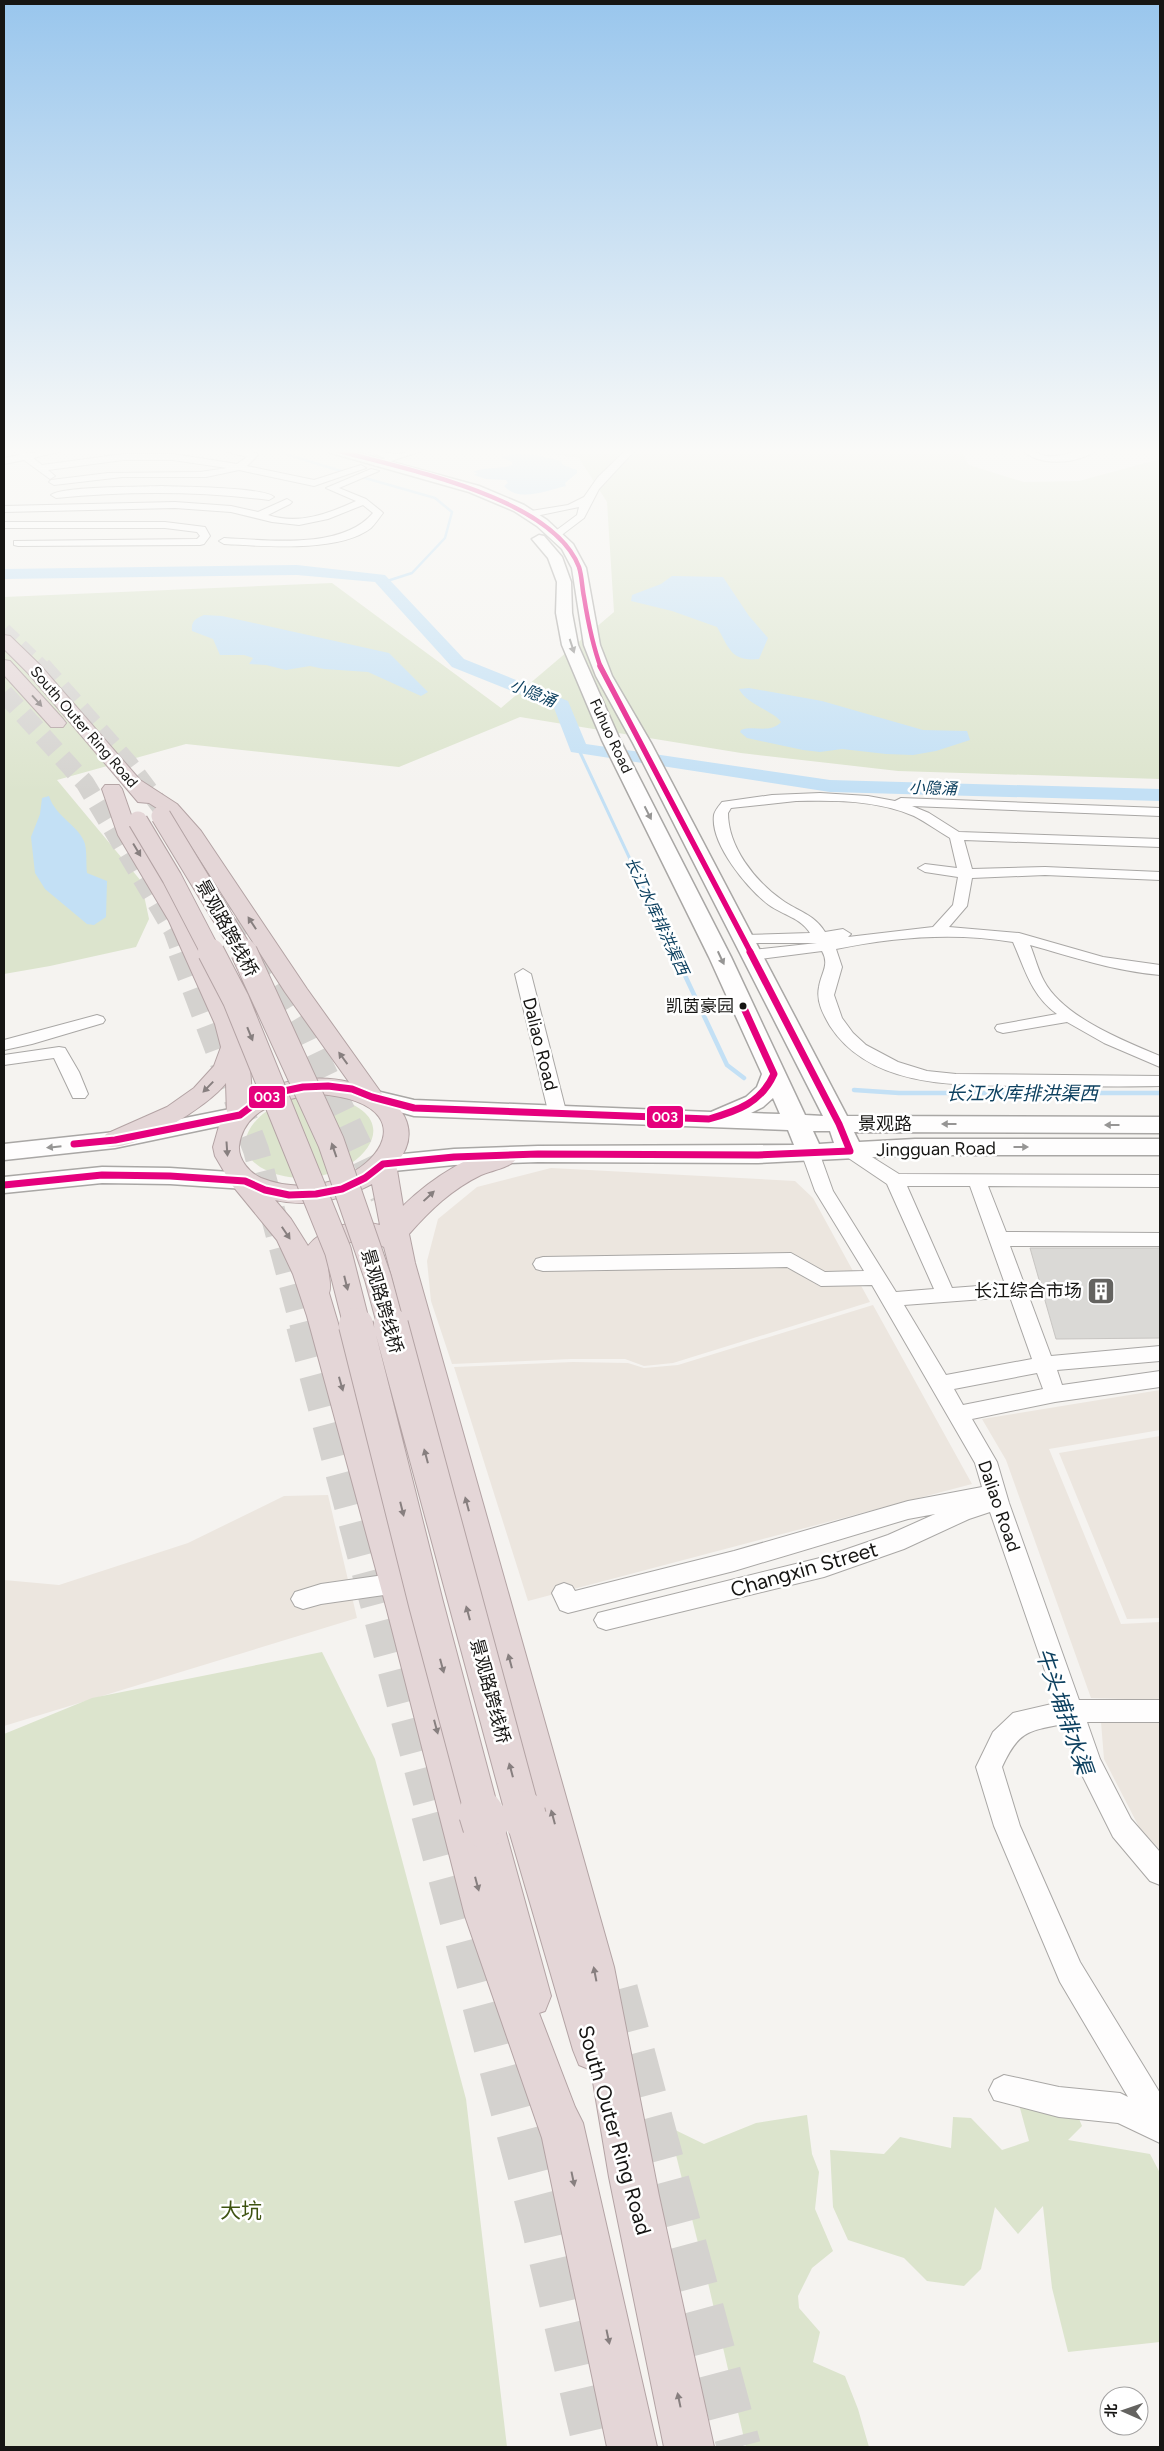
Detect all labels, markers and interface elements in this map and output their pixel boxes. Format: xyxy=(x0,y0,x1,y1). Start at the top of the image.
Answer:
one-way arrow xyxy=(568,639,576,654)
street label: South Outer Ring Road xyxy=(26,663,142,791)
water label: 小隐涌 xyxy=(507,675,561,712)
one-way arrow xyxy=(31,695,43,707)
street label: Fuhuo Road xyxy=(586,696,636,776)
water label: 小隐涌 xyxy=(909,778,959,798)
one-way arrow xyxy=(644,806,652,820)
one-way arrow xyxy=(132,844,141,857)
water label: 长江水库排洪渠西 xyxy=(621,854,694,981)
street label: 景观路跨线桥 xyxy=(191,875,263,981)
one-way arrow xyxy=(247,917,257,930)
one-way arrow xyxy=(717,951,725,965)
street label: Daliao Road xyxy=(518,995,562,1093)
place label: 凯茵豪园 xyxy=(666,996,734,1016)
marker: 凯茵豪园 xyxy=(738,1001,748,1011)
one-way arrow xyxy=(246,1027,254,1041)
one-way arrow xyxy=(338,1051,348,1065)
one-way arrow xyxy=(202,1081,214,1093)
water label: 长江水库排洪渠西 xyxy=(946,1082,1101,1105)
line badge: 003 xyxy=(248,1085,286,1109)
text: 003 xyxy=(254,1089,280,1106)
line badge: 003 xyxy=(646,1105,684,1129)
text: 003 xyxy=(652,1109,678,1126)
street label: 景观路 xyxy=(858,1113,912,1135)
one-way arrow xyxy=(941,1120,957,1128)
one-way arrow xyxy=(1103,1121,1119,1129)
street label: Jingguan Road xyxy=(876,1137,996,1161)
one-way arrow xyxy=(224,1142,232,1158)
one-way arrow xyxy=(330,1142,338,1157)
one-way arrow xyxy=(45,1143,61,1151)
one-way arrow xyxy=(1014,1143,1030,1151)
one-way arrow xyxy=(423,1190,435,1202)
one-way arrow xyxy=(281,1226,291,1239)
street label: 景观路跨线桥 xyxy=(357,1246,407,1356)
one-way arrow xyxy=(342,1276,350,1291)
building icon: 长江综合市场 xyxy=(1086,1276,1116,1306)
place label: 长江综合市场 xyxy=(974,1280,1082,1302)
one-way arrow xyxy=(338,1377,346,1392)
one-way arrow xyxy=(422,1449,430,1464)
street label: Daliao Road xyxy=(973,1457,1025,1555)
one-way arrow xyxy=(463,1496,471,1512)
one-way arrow xyxy=(398,1501,406,1516)
street label: Changxin Street xyxy=(727,1536,881,1602)
one-way arrow xyxy=(464,1606,472,1621)
street label: 景观路跨线桥 xyxy=(465,1636,515,1746)
water label: 牛头埔排水渠 xyxy=(1030,1644,1099,1781)
one-way arrow xyxy=(506,1653,514,1668)
one-way arrow xyxy=(439,1659,447,1674)
one-way arrow xyxy=(432,1719,440,1734)
one-way arrow xyxy=(507,1762,515,1778)
one-way arrow xyxy=(548,1810,556,1825)
one-way arrow xyxy=(473,1876,481,1891)
one-way arrow xyxy=(591,1967,599,1982)
street label: South Outer Ring Road xyxy=(573,2022,657,2238)
one-way arrow xyxy=(569,2171,577,2186)
park label: 大坑 xyxy=(220,2198,262,2223)
one-way arrow xyxy=(604,2330,612,2345)
north arrow xyxy=(1099,2386,1149,2436)
one-way arrow xyxy=(675,2391,683,2407)
text: 北 xyxy=(1103,2403,1120,2418)

